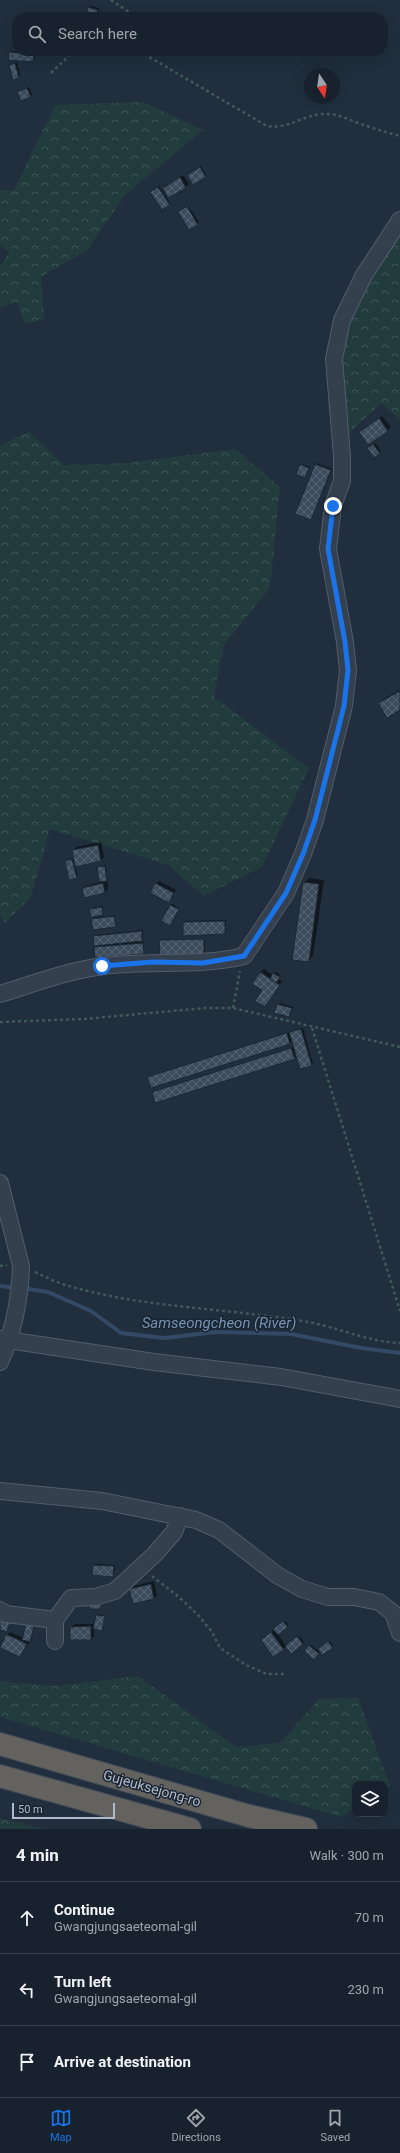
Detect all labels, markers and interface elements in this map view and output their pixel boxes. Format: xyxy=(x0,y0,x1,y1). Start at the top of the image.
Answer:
search box xyxy=(12,12,388,56)
icon: search xyxy=(26,23,48,45)
text: Search here xyxy=(58,25,137,43)
north arrow xyxy=(304,68,340,104)
route end xyxy=(324,497,342,515)
route start xyxy=(93,957,111,975)
water label: Samseongcheon (River) xyxy=(142,1314,296,1332)
street label: Gujeuksejong-ro xyxy=(101,1766,203,1810)
map controls xyxy=(352,1781,388,1817)
button: layers xyxy=(352,1781,388,1817)
scale bar xyxy=(12,1801,115,1820)
text: 50 m xyxy=(18,1803,43,1816)
text: 4 min xyxy=(16,1845,59,1865)
text: Walk · 300 m xyxy=(309,1848,384,1863)
text: Continue xyxy=(54,1901,115,1919)
icon: ahead xyxy=(16,1907,38,1929)
text: 70 m xyxy=(355,1910,384,1925)
text: Gwangjungsaeteomal-gil xyxy=(54,1919,197,1934)
text: Turn left xyxy=(54,1973,111,1991)
icon: left xyxy=(16,1979,38,2001)
text: 230 m xyxy=(347,1982,384,1997)
text: Gwangjungsaeteomal-gil xyxy=(54,1991,197,2006)
icon: arrive xyxy=(16,2051,38,2073)
text: Arrive at destination xyxy=(54,2053,191,2071)
tab: Map xyxy=(50,2107,72,2144)
tab: Directions xyxy=(171,2107,221,2144)
tab: Saved xyxy=(320,2107,350,2144)

